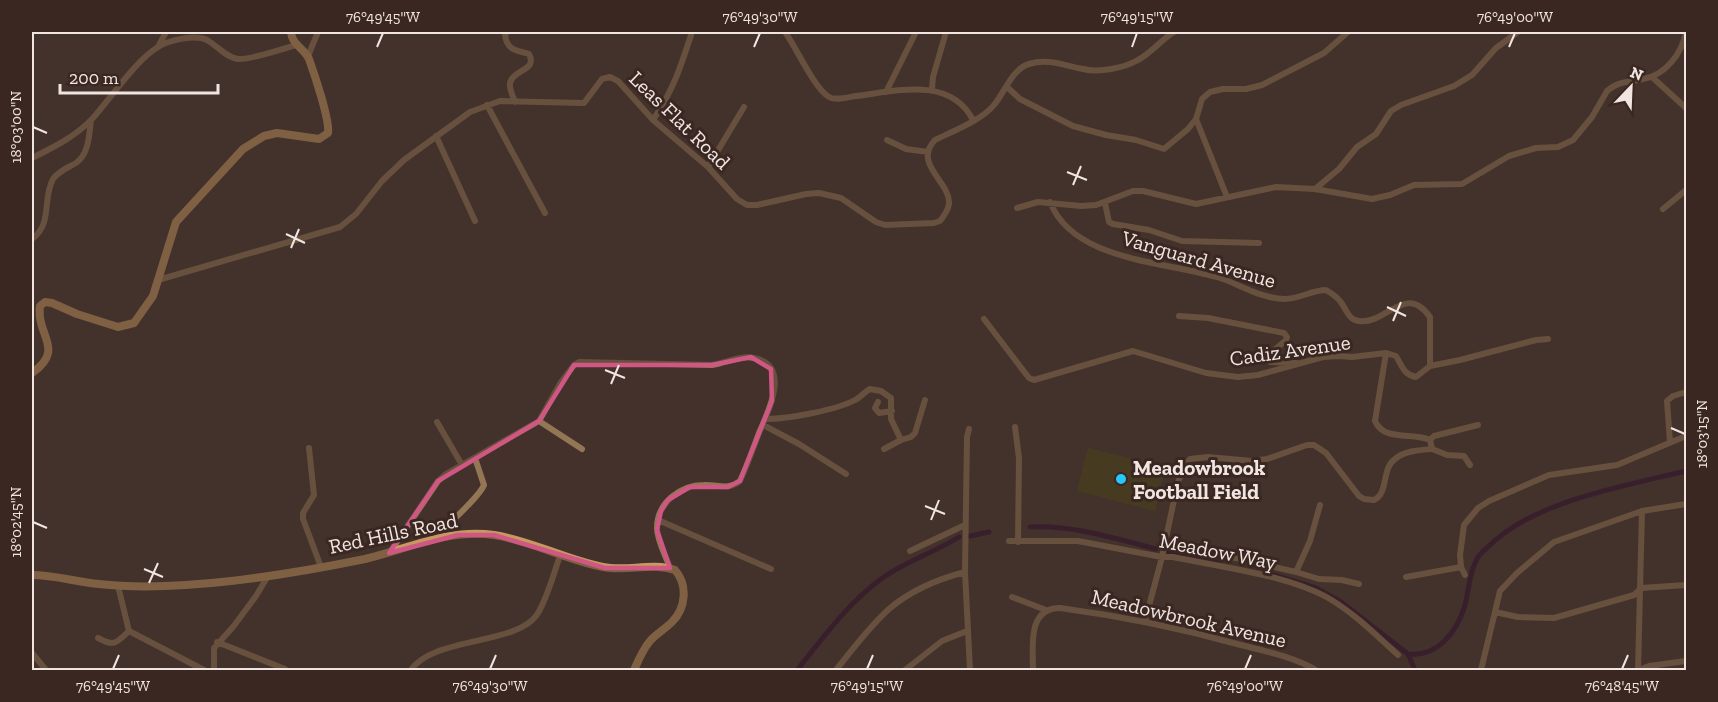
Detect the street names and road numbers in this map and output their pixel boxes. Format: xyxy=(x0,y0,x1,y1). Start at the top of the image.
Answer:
street label: Leas Flat Road xyxy=(624,66,736,175)
street label: Vanguard Avenue xyxy=(1118,225,1279,293)
street label: Cadiz Avenue xyxy=(1228,329,1352,371)
street label: Red Hills Road xyxy=(326,507,460,559)
street label: Meadow Way xyxy=(1157,527,1279,575)
street label: Meadowbrook Avenue xyxy=(1089,583,1289,653)

